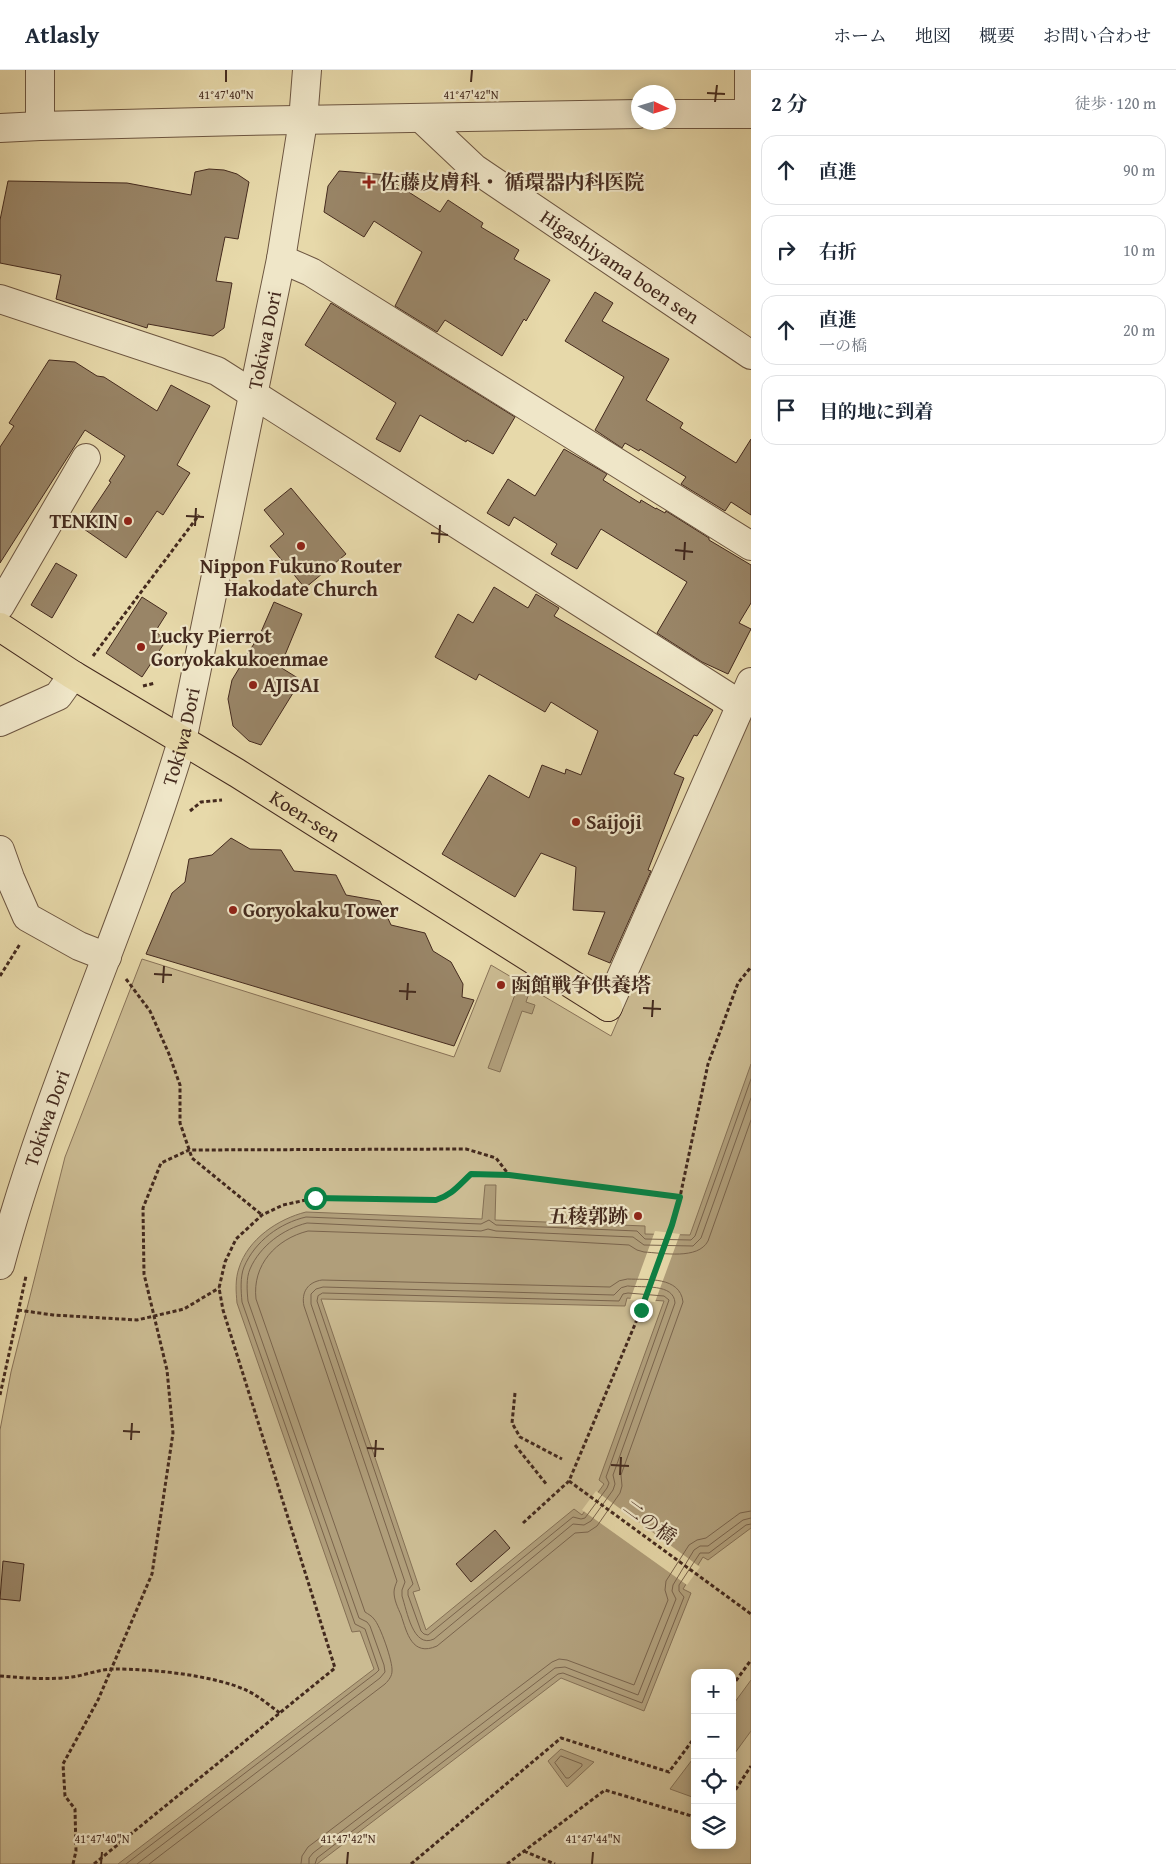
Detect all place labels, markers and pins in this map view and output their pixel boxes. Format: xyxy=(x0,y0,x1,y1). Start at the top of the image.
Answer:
place label: 佐藤皮膚科・ 循環器内科医院 xyxy=(380,167,644,196)
marker: 佐藤皮膚科・ 循環器内科医院 xyxy=(362,175,376,189)
place label: TENKIN xyxy=(49,506,118,535)
marker: TENKIN xyxy=(122,515,134,527)
marker: Nippon Fukuno Router Hakodate Church xyxy=(295,540,307,552)
place label: Nippon Fukuno Router Hakodate Church xyxy=(200,551,402,603)
place label: Lucky Pierrot Goryokakukoenmae xyxy=(151,621,329,673)
marker: Lucky Pierrot Goryokakukoenmae xyxy=(135,641,147,653)
place label: AJISAI xyxy=(263,670,319,699)
marker: AJISAI xyxy=(247,679,259,691)
place label: Saijoji xyxy=(586,807,642,836)
marker: Saijoji xyxy=(570,816,582,828)
place label: Goryokaku Tower xyxy=(243,895,399,924)
marker: Goryokaku Tower xyxy=(227,904,239,916)
place label: 函館戦争供養塔 xyxy=(511,970,651,999)
marker: 函館戦争供養塔 xyxy=(495,979,507,991)
place label: 五稜郭跡 xyxy=(548,1201,628,1230)
marker: 五稜郭跡 xyxy=(632,1210,644,1222)

